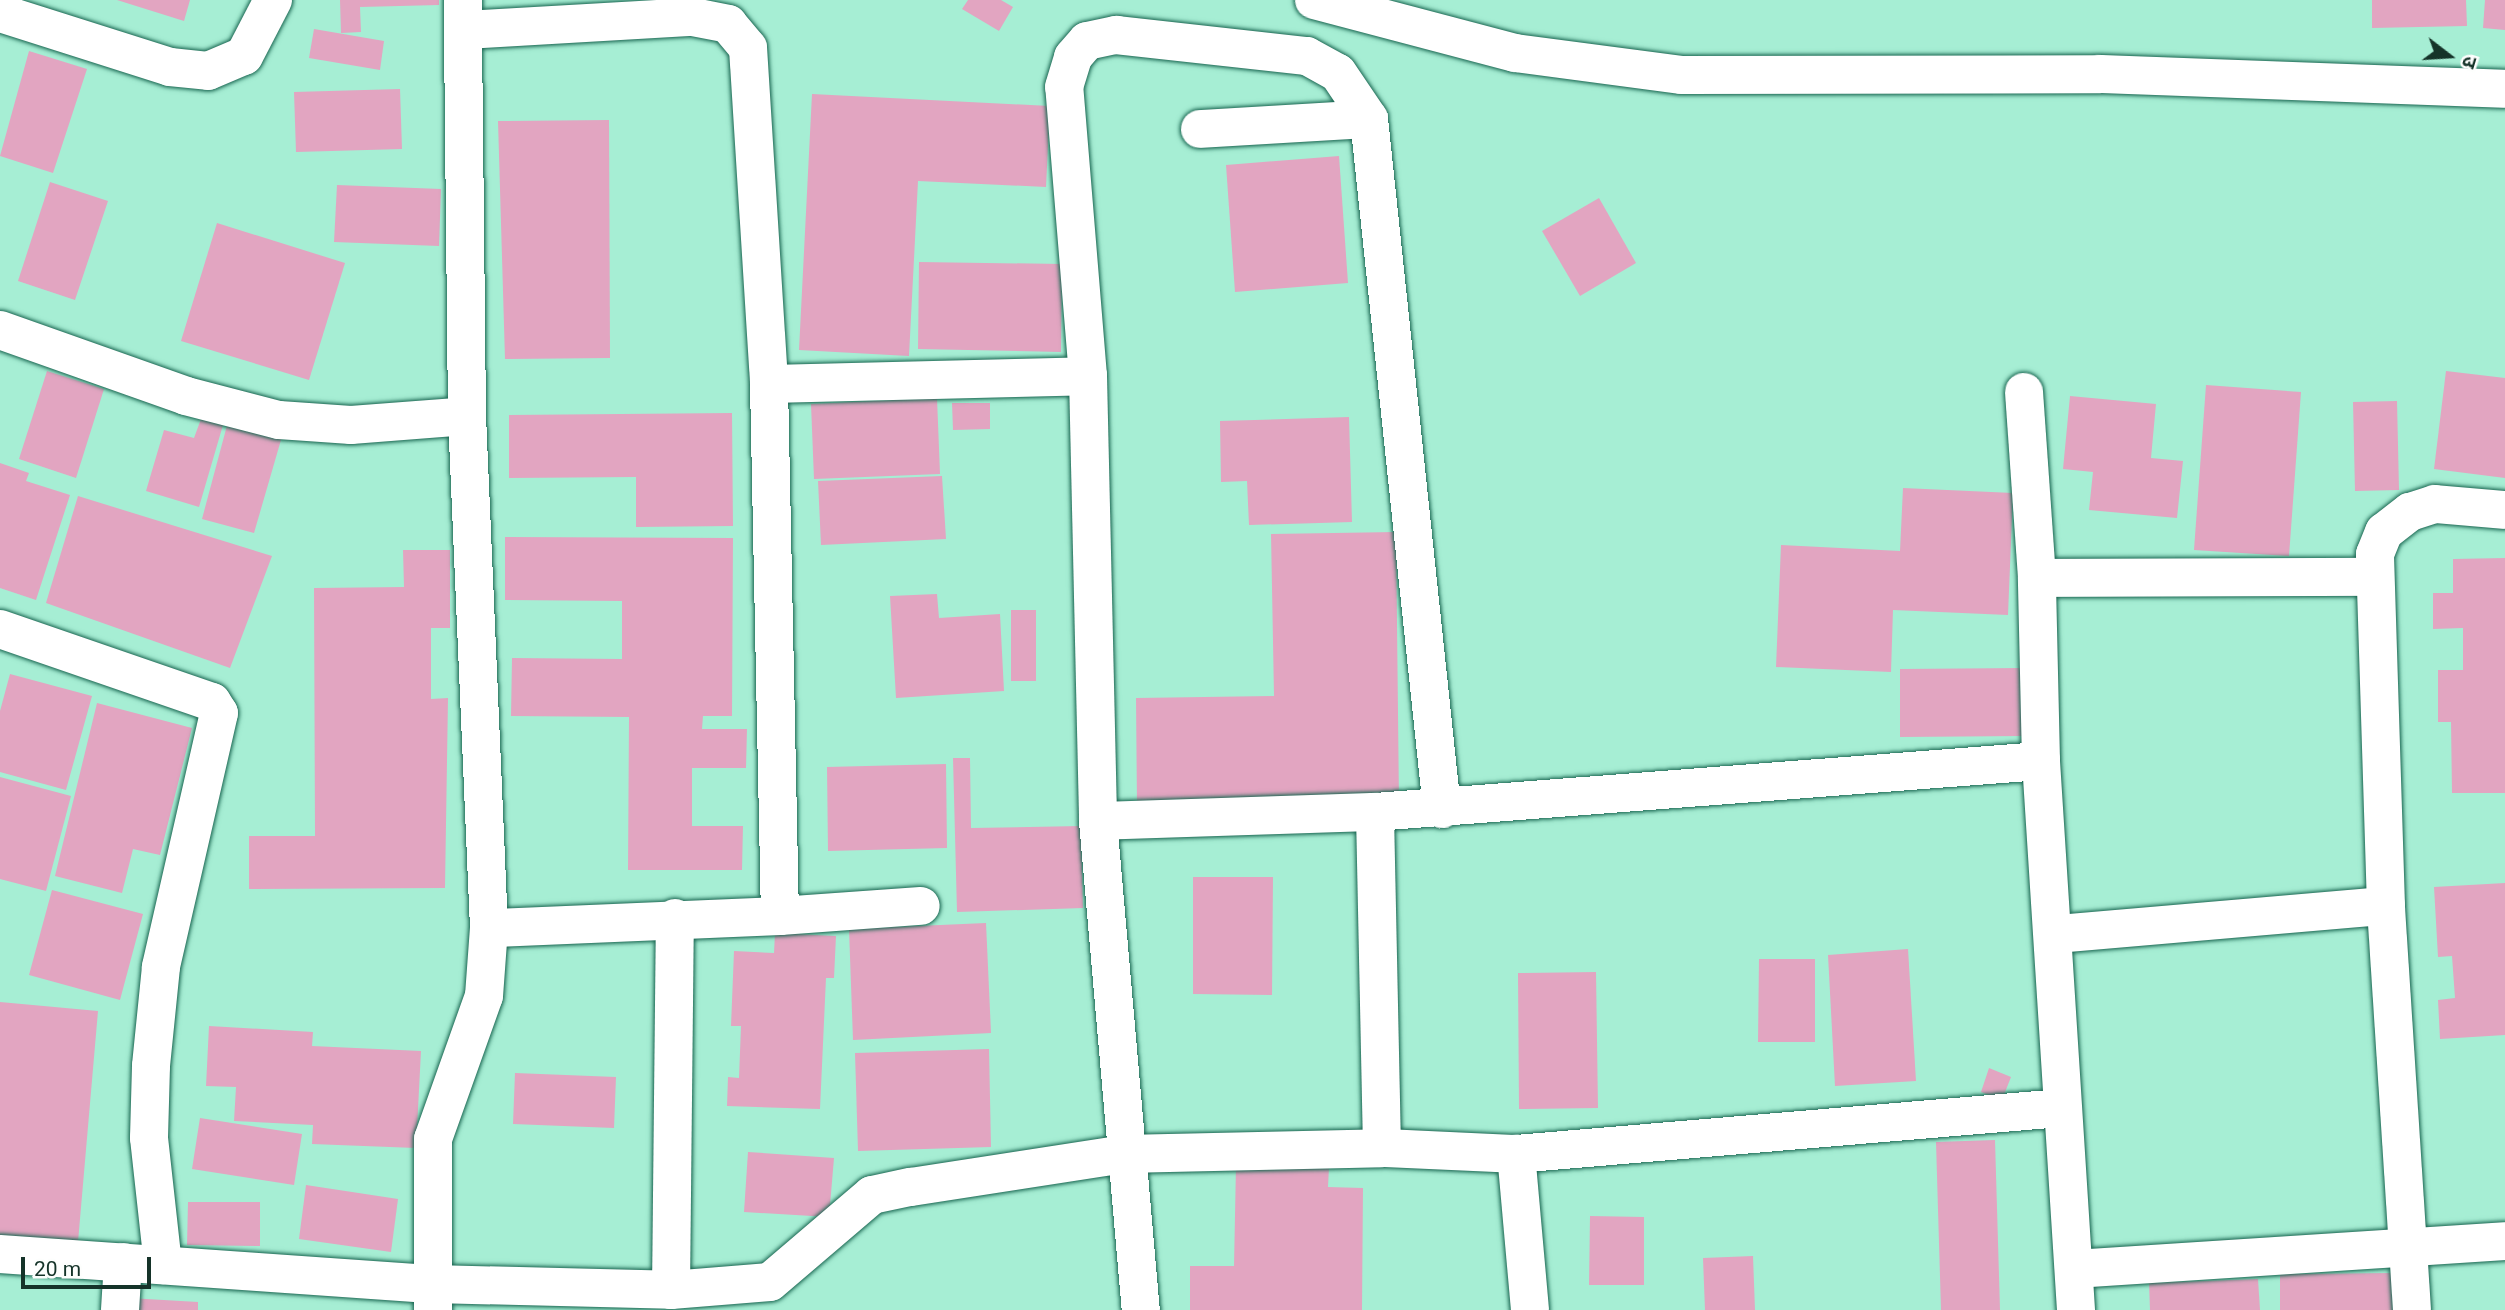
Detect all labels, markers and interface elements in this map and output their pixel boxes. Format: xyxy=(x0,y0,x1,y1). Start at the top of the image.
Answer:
north arrow xyxy=(2414,21,2484,91)
text: उ xyxy=(2457,54,2482,71)
scale bar xyxy=(24,1244,154,1288)
text: 20 m xyxy=(34,1257,81,1281)

